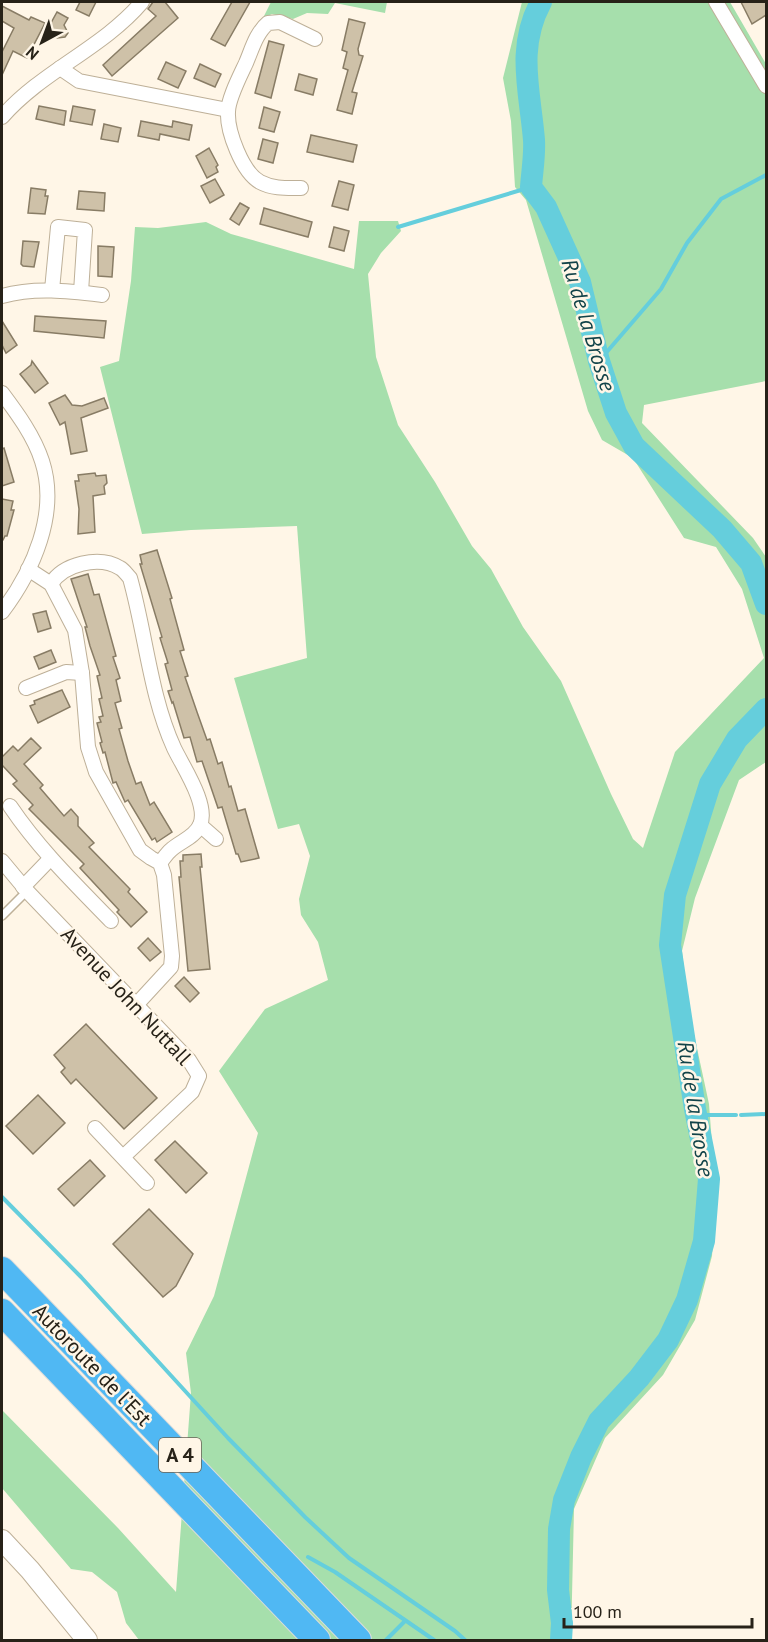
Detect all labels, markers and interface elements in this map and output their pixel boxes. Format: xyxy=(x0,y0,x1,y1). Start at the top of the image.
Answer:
north arrow xyxy=(12,12,72,72)
text: N xyxy=(22,42,43,64)
water label: Ru de la Brosse xyxy=(556,255,623,395)
street label: Avenue John Nuttall xyxy=(55,921,197,1071)
water label: Ru de la Brosse xyxy=(671,1039,721,1180)
street label: Autoroute de l’Est xyxy=(27,1298,158,1431)
road number: A 4 xyxy=(159,1438,201,1472)
scale bar xyxy=(564,1591,752,1629)
text: 100 m xyxy=(573,1600,622,1623)

